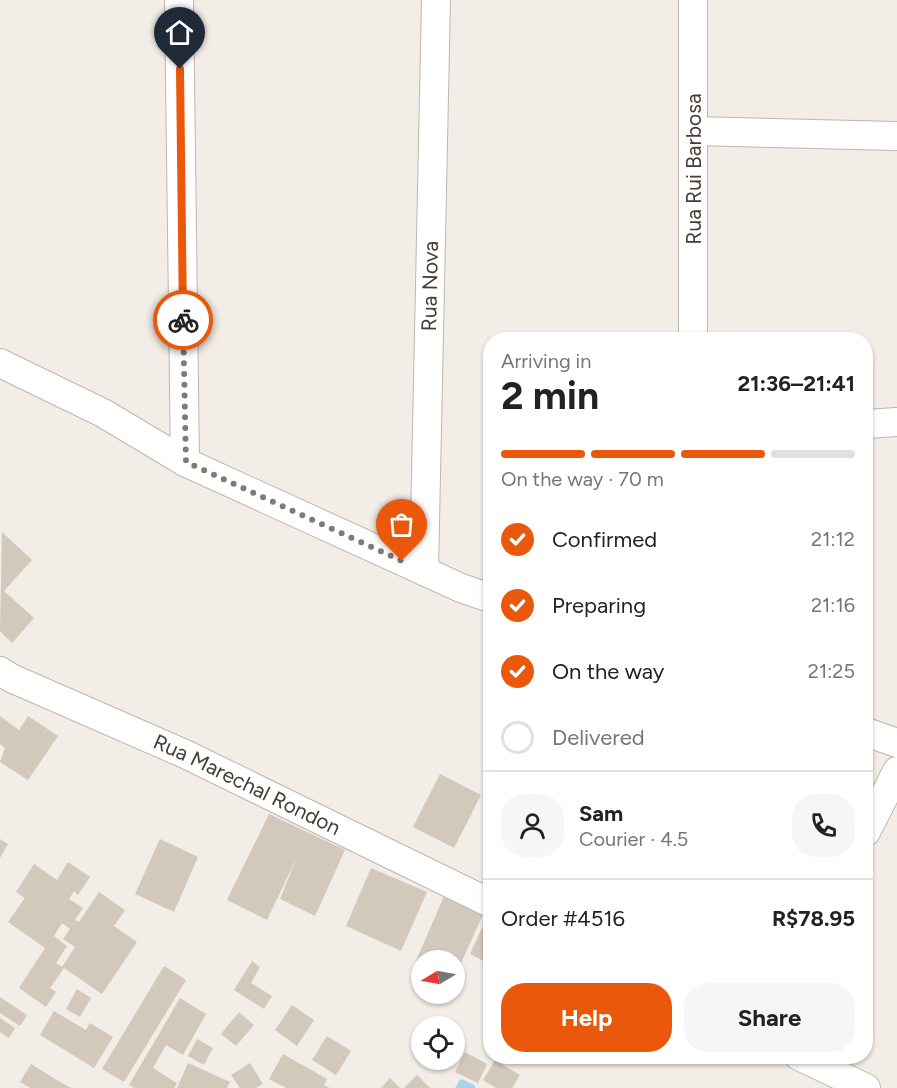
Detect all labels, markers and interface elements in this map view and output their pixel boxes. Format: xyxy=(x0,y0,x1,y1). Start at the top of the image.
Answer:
pin xyxy=(154,7,205,69)
icon: home xyxy=(163,16,196,49)
street label: Rua Rui Barbosa xyxy=(681,93,706,245)
street label: Rua Nova xyxy=(416,241,443,331)
courier xyxy=(153,290,213,350)
icon: bike xyxy=(167,304,200,337)
text: Arriving in xyxy=(501,349,591,373)
text: 21:36–21:41 xyxy=(737,370,855,397)
text: 2 min xyxy=(501,372,599,419)
text: On the way · 70 m xyxy=(501,467,664,491)
pin xyxy=(376,499,427,561)
icon: bag xyxy=(385,508,418,541)
icon: check xyxy=(501,523,534,556)
text: Confirmed xyxy=(552,526,657,553)
text: 21:12 xyxy=(811,527,855,551)
icon: check xyxy=(501,589,534,622)
text: Preparing xyxy=(552,592,646,619)
text: 21:16 xyxy=(811,593,855,617)
icon: check xyxy=(501,655,534,688)
text: On the way xyxy=(552,658,664,685)
text: 21:25 xyxy=(808,659,855,683)
text: Delivered xyxy=(552,724,645,751)
street label: Rua Marechal Rondon xyxy=(150,729,345,840)
button: person xyxy=(501,794,564,857)
button: phone xyxy=(792,794,855,857)
text: Sam xyxy=(579,800,623,827)
text: Courier · 4.5 xyxy=(579,827,688,851)
text: Order #4516 xyxy=(501,905,625,932)
text: R$78.95 xyxy=(772,905,855,932)
north arrow xyxy=(411,950,465,1004)
map controls xyxy=(411,950,465,1070)
button: Help xyxy=(501,983,672,1052)
button: Share xyxy=(684,983,855,1052)
button: locate xyxy=(411,1016,465,1070)

